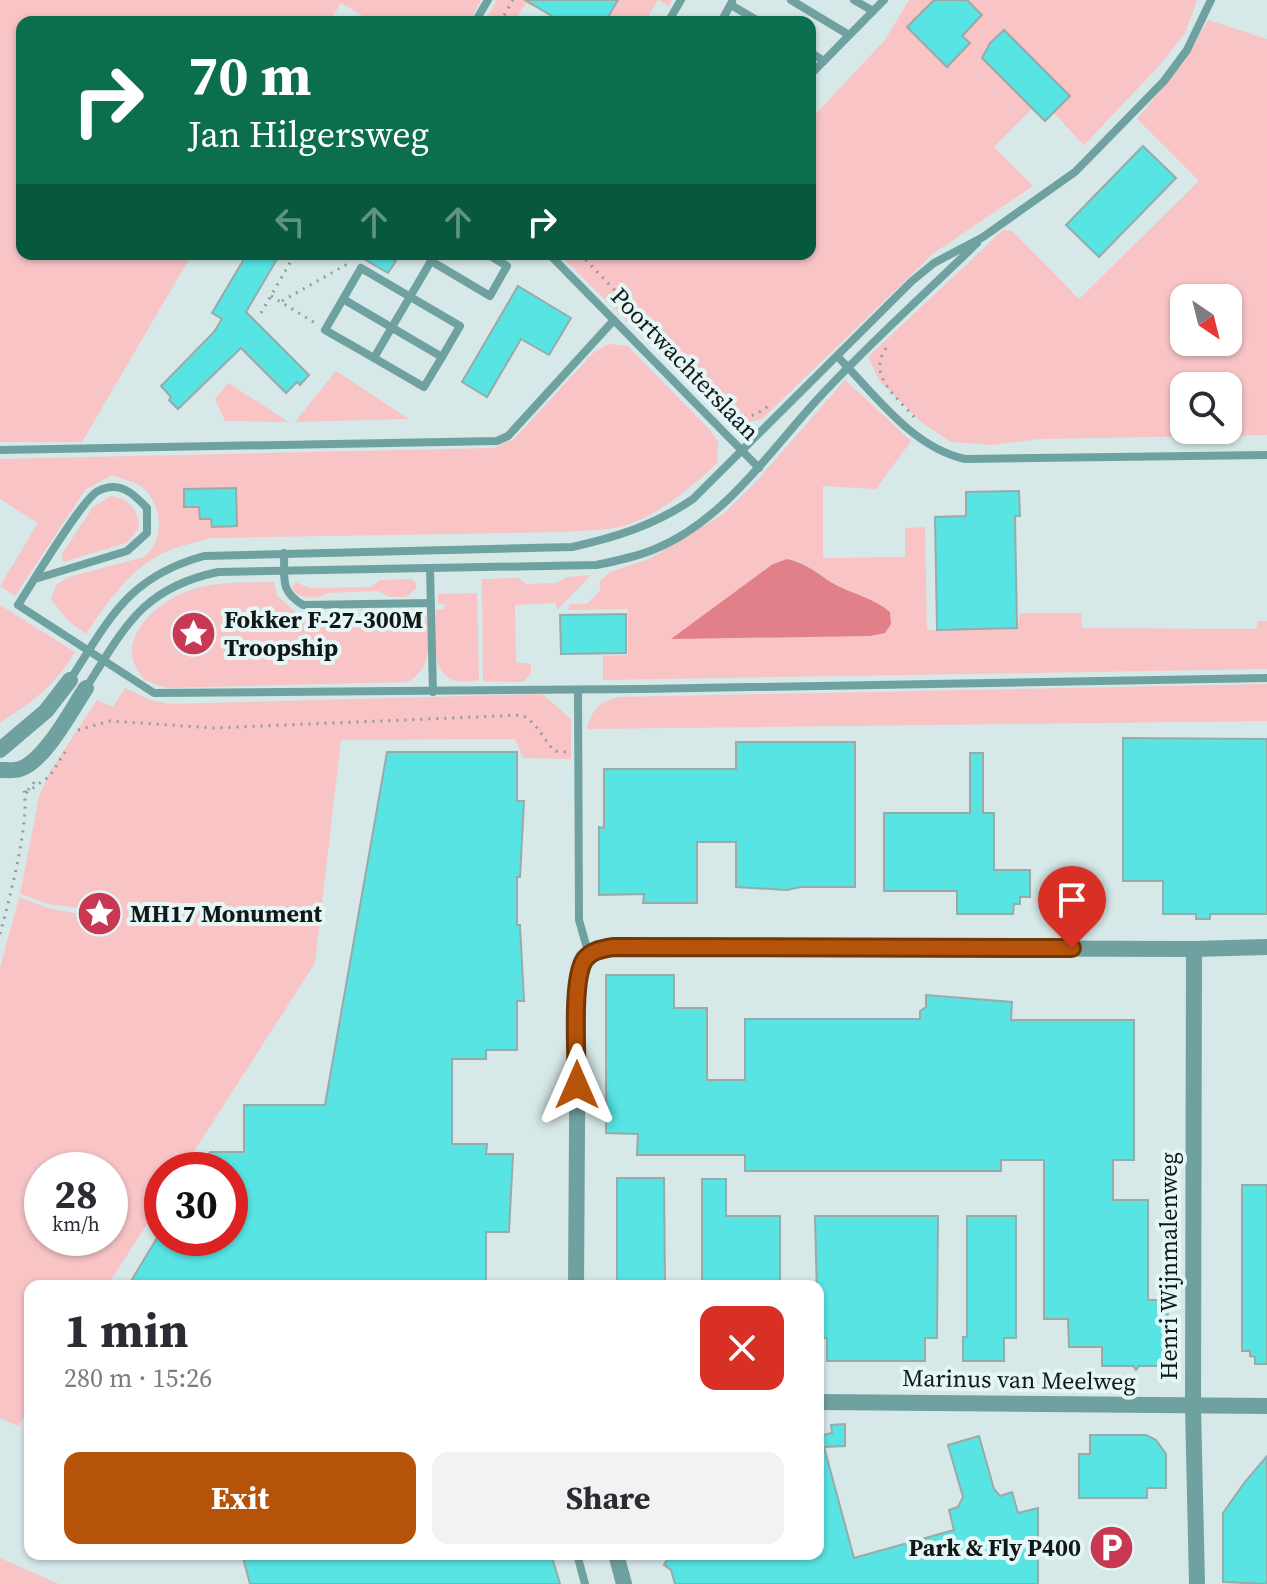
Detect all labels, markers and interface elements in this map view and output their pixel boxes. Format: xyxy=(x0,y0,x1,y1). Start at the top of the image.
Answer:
text: 70 m xyxy=(188,37,311,114)
icon: right xyxy=(56,48,160,152)
text: Jan Hilgersweg xyxy=(188,110,429,159)
icon: left xyxy=(268,200,312,244)
icon: ahead xyxy=(352,200,396,244)
icon: ahead xyxy=(436,200,480,244)
icon: right xyxy=(520,200,564,244)
street label: Poortwachterslaan xyxy=(604,280,767,447)
north arrow xyxy=(1170,284,1242,356)
map controls xyxy=(1170,284,1242,444)
button: search xyxy=(1170,372,1242,444)
place label: Fokker F-27-300M Troopship xyxy=(224,603,423,664)
place icon: Fokker F-27-300M Troopship xyxy=(169,610,217,658)
pin xyxy=(1038,866,1106,948)
icon: arrive xyxy=(1050,878,1094,922)
place icon: MH17 Monument xyxy=(75,890,123,938)
place label: MH17 Monument xyxy=(130,897,323,930)
position arrow xyxy=(535,1043,619,1127)
speed limit sign: 30 xyxy=(144,1152,248,1256)
street label: Henri Wijnmalenweg xyxy=(1152,1152,1185,1380)
text: 28 xyxy=(54,1167,98,1221)
text: km/h xyxy=(52,1210,100,1238)
text: 1 min xyxy=(64,1297,189,1363)
button: close xyxy=(700,1306,784,1390)
text: 280 m · 15:26 xyxy=(64,1360,212,1396)
street label: Marinus van Meelweg xyxy=(902,1361,1136,1398)
button: Exit xyxy=(64,1452,416,1544)
button: Share xyxy=(432,1452,784,1544)
parking icon: Park & Fly P400 xyxy=(1088,1524,1136,1572)
place label: Park & Fly P400 xyxy=(909,1531,1081,1564)

